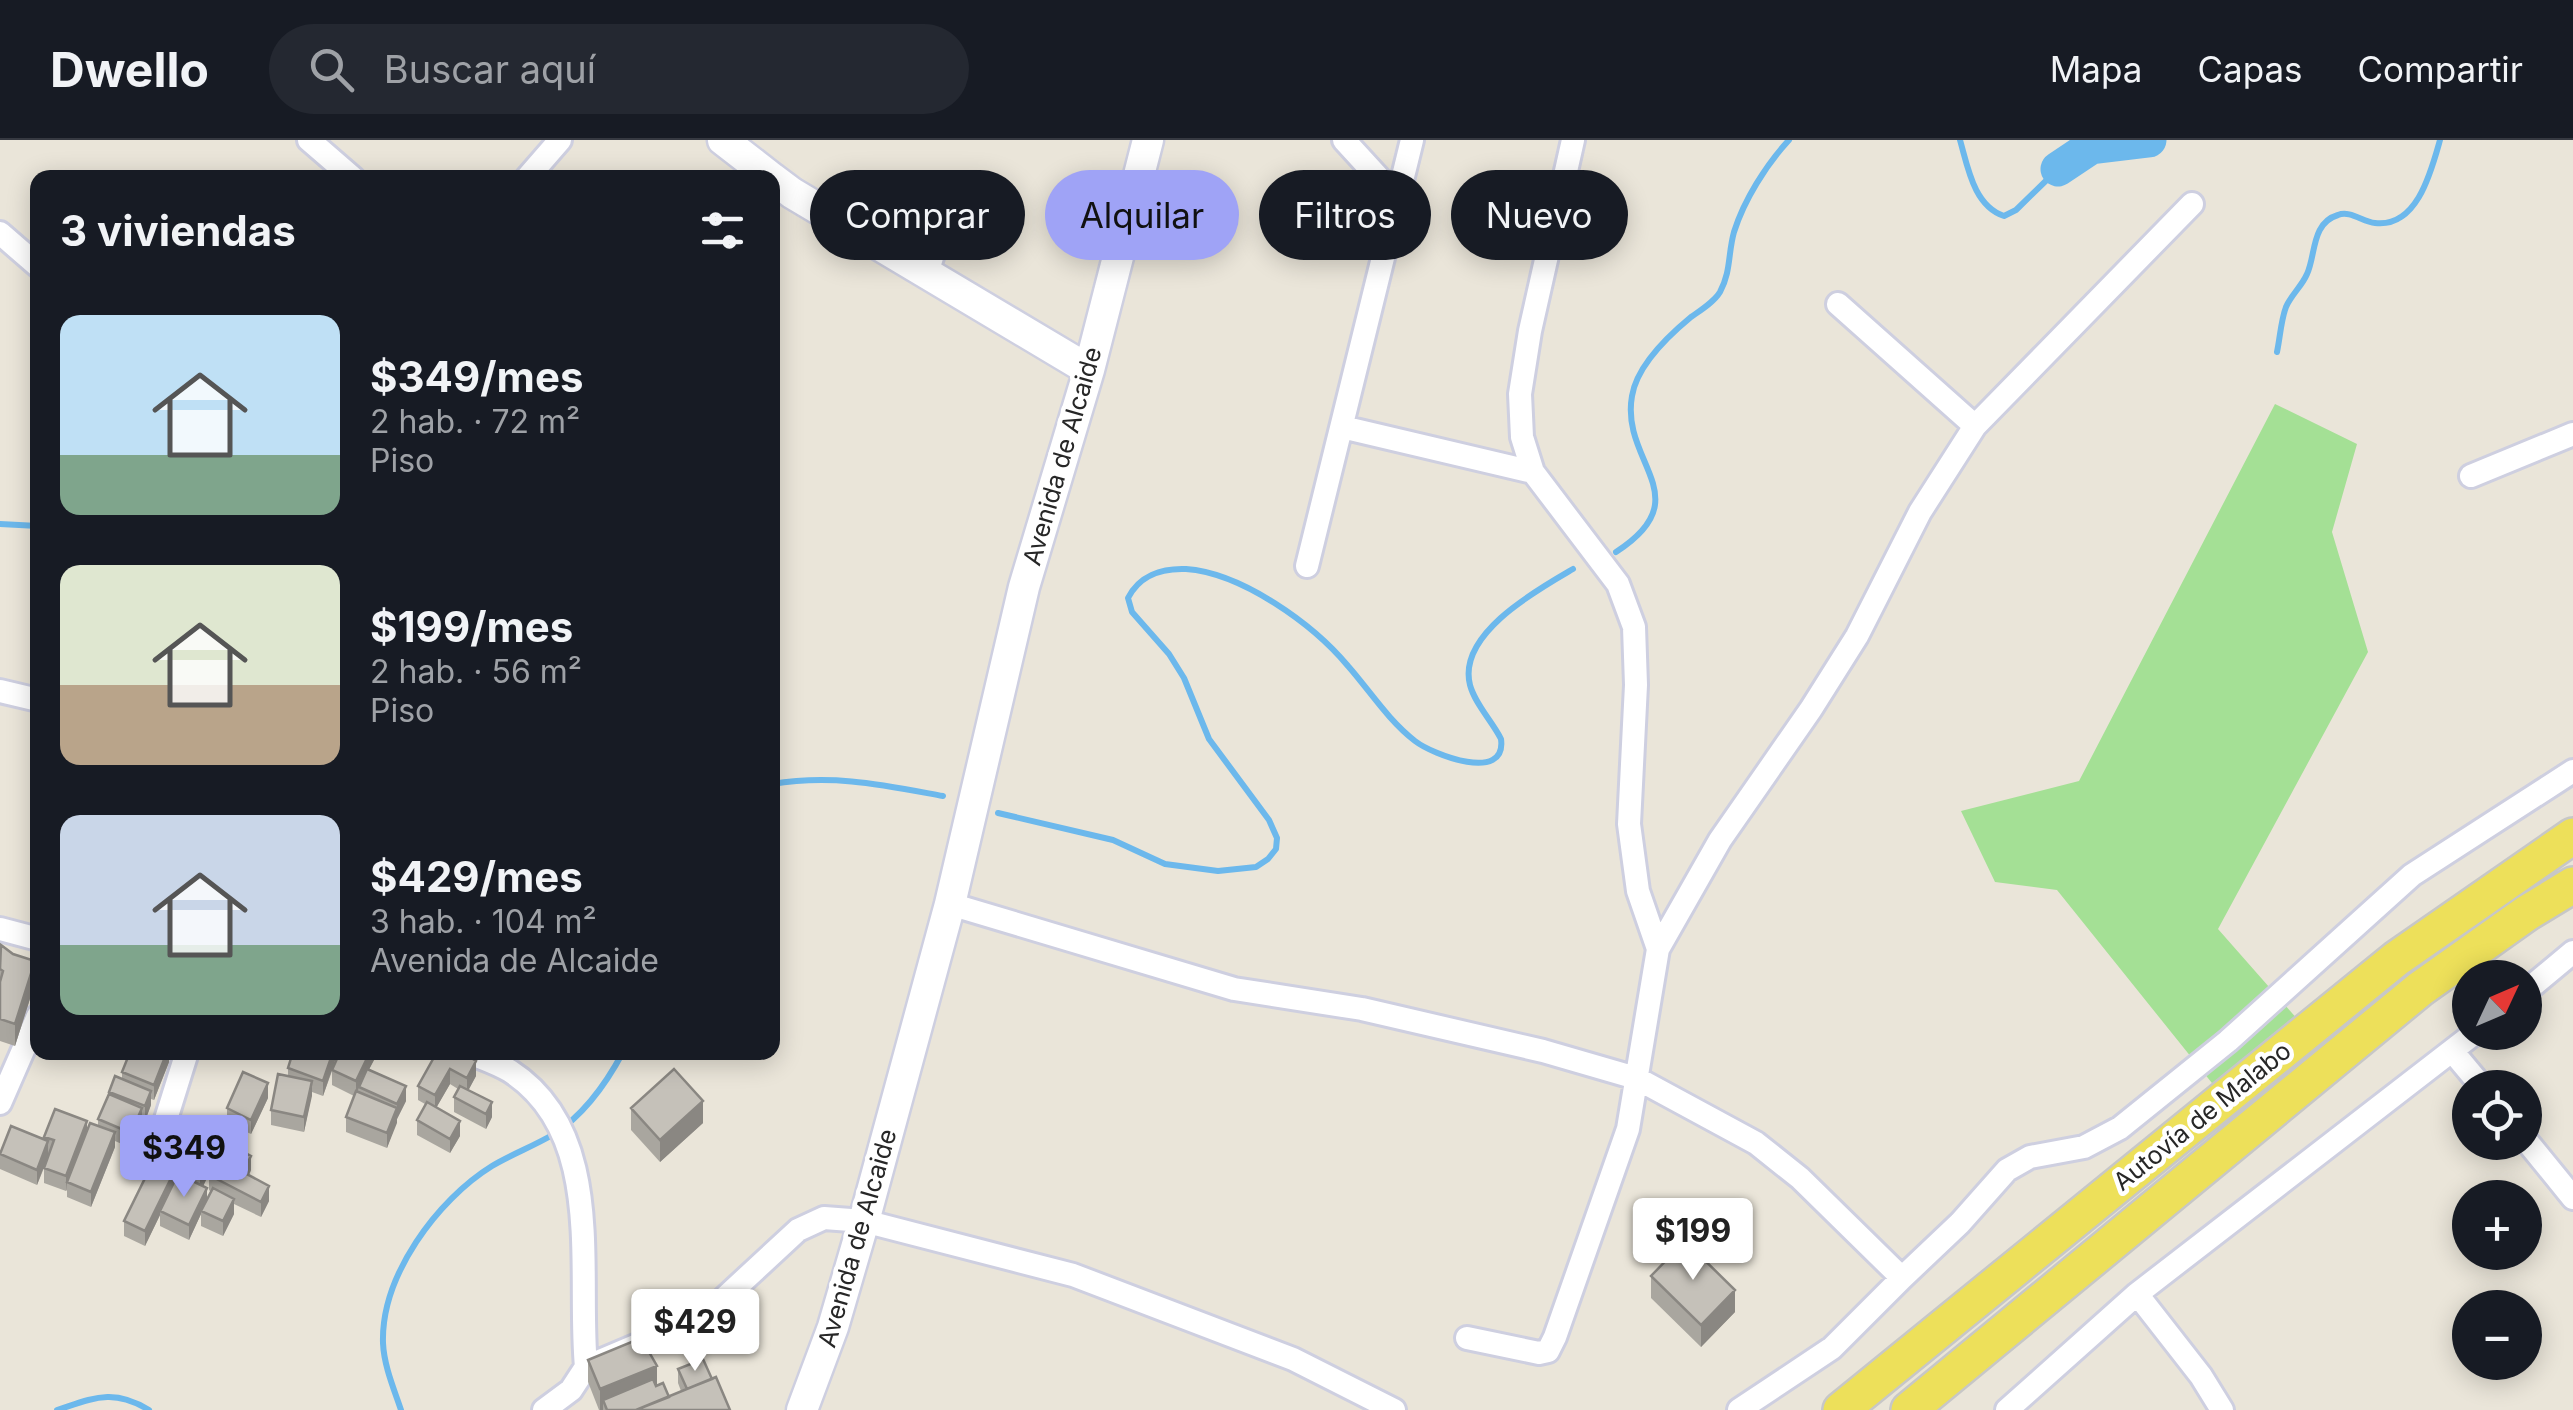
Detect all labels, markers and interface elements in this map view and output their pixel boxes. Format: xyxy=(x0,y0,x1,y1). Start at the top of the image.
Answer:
search box xyxy=(269,24,969,114)
text: Dwello xyxy=(50,40,209,99)
icon: search xyxy=(304,42,359,97)
text: Buscar aquí xyxy=(384,46,596,92)
text: Mapa xyxy=(2050,48,2142,90)
text: Capas xyxy=(2197,48,2303,90)
text: Compartir xyxy=(2358,48,2523,90)
chip: Comprar xyxy=(810,170,1025,260)
chip: Alquilar xyxy=(1045,170,1239,260)
chip: Filtros xyxy=(1259,170,1431,260)
chip: Nuevo xyxy=(1451,170,1628,260)
icon: filters xyxy=(695,203,750,258)
text: 3 viviendas xyxy=(60,205,296,256)
street label: Avenida de Alcaide xyxy=(1016,343,1108,569)
text: $349/mes xyxy=(370,351,583,402)
icon: home xyxy=(140,355,260,475)
text: 2 hab. · 72 m² xyxy=(370,402,580,441)
text: Piso xyxy=(370,441,434,480)
text: $199/mes xyxy=(370,601,573,652)
icon: home xyxy=(140,605,260,725)
text: 2 hab. · 56 m² xyxy=(370,652,582,691)
text: Piso xyxy=(370,691,434,730)
text: $429/mes xyxy=(370,851,583,902)
icon: home xyxy=(140,855,260,975)
text: 3 hab. · 104 m² xyxy=(370,902,597,941)
text: Avenida de Alcaide xyxy=(370,941,659,980)
north arrow xyxy=(2452,960,2542,1050)
map controls xyxy=(2452,960,2542,1380)
street label: Autovía de Malabo xyxy=(2107,1035,2297,1197)
button: locate xyxy=(2452,1070,2542,1160)
pin: $349 xyxy=(125,1115,243,1200)
street label: Avenida de Alcaide xyxy=(811,1125,903,1351)
text: $349 xyxy=(142,1128,226,1167)
button: + xyxy=(2452,1180,2542,1270)
pin: $199 xyxy=(1634,1198,1752,1283)
text: $199 xyxy=(1655,1211,1731,1250)
pin: $429 xyxy=(636,1289,754,1374)
button: − xyxy=(2452,1290,2542,1380)
text: $429 xyxy=(653,1302,737,1341)

